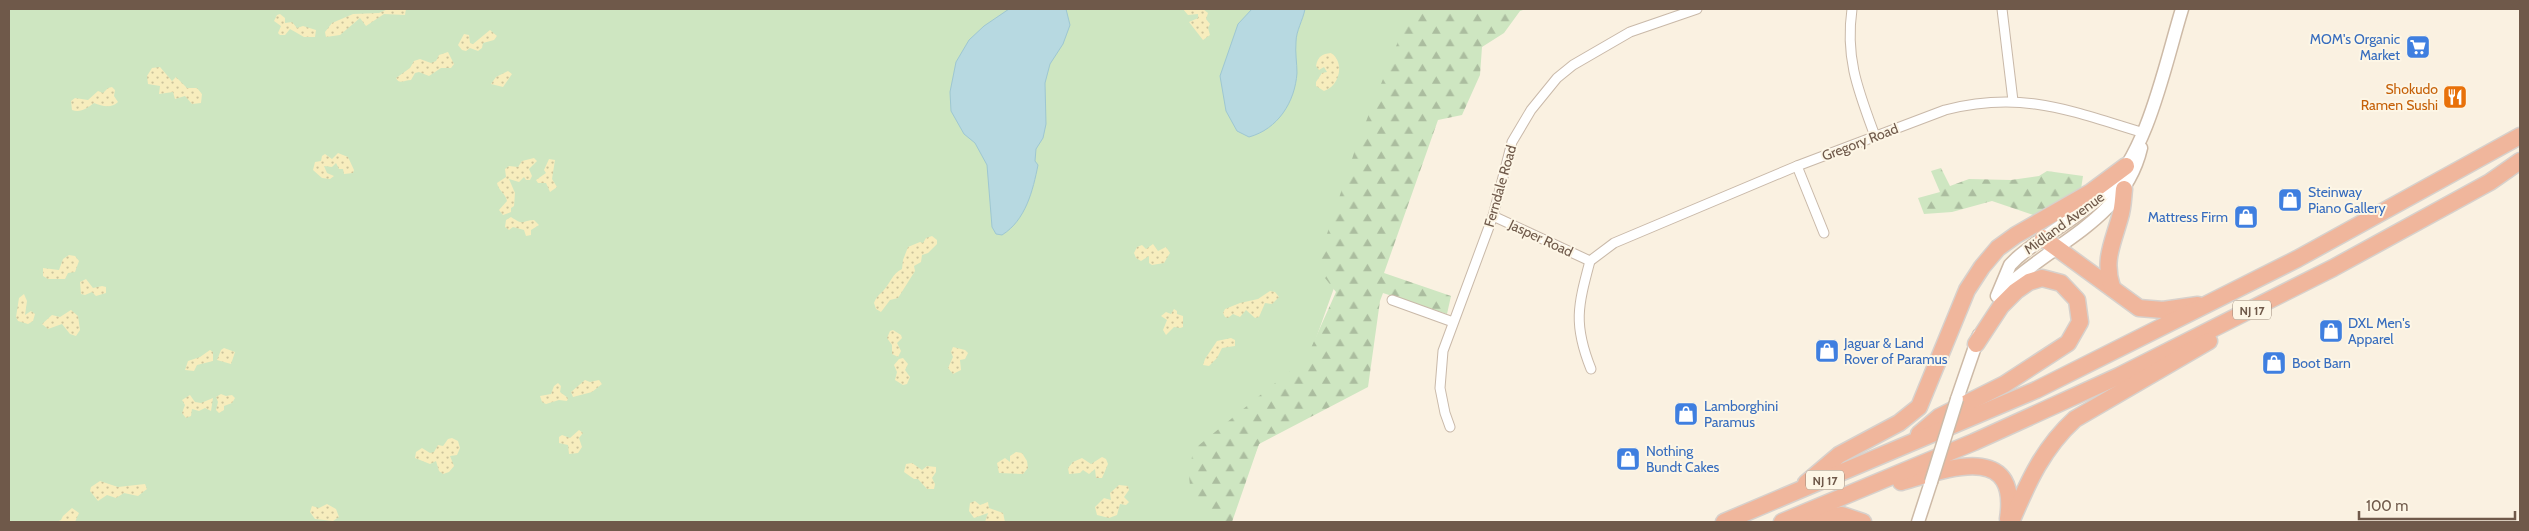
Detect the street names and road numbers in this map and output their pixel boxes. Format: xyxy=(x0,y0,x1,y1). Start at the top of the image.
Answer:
street label: Gregory Road xyxy=(1819,119,1901,165)
street label: Ferndale Road xyxy=(1480,143,1520,229)
street label: Midland Avenue xyxy=(2020,188,2108,258)
street label: Jasper Road xyxy=(1505,215,1576,261)
road number: NJ 17 xyxy=(2233,300,2271,320)
road number: NJ 17 xyxy=(1806,470,1844,490)

